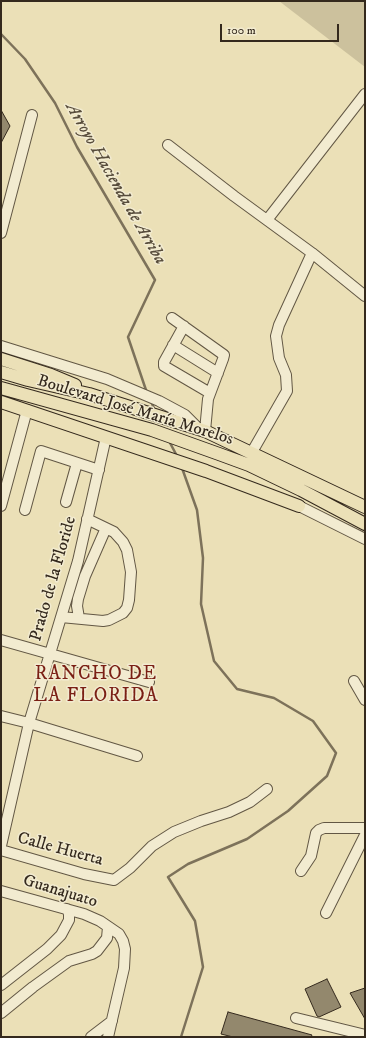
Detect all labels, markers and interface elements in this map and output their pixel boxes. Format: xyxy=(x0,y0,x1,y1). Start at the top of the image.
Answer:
scale bar xyxy=(222,16,341,42)
text: 100 m xyxy=(227,23,256,38)
water label: Arroyo Hacienda de Arriba xyxy=(60,99,170,269)
street label: Boulevard José María Morelos xyxy=(35,371,235,451)
street label: Prado de la Floride xyxy=(26,514,82,644)
district label: RANCHO DE LA FLORIDA xyxy=(33,664,159,708)
street label: Calle Huerta xyxy=(15,829,105,871)
street label: Guanajuato xyxy=(20,871,100,913)

